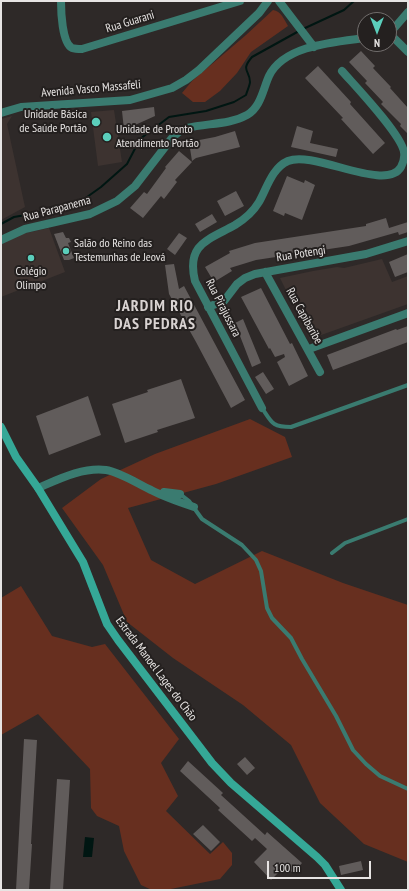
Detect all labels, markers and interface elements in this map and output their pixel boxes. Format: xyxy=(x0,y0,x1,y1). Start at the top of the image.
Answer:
street label: Rua Guarani xyxy=(104,8,156,36)
north arrow xyxy=(357,12,397,52)
text: N xyxy=(374,36,380,50)
street label: Avenida Vasco Massafeli xyxy=(41,77,141,101)
place label: Unidade Básica de Saúde Portão xyxy=(19,108,87,136)
marker: Unidade Básica de Saúde Portão xyxy=(90,116,102,128)
place label: Unidade de Pronto Atendimento Portão xyxy=(116,123,199,151)
marker: Unidade de Pronto Atendimento Portão xyxy=(101,131,113,143)
street label: Rua Parapanema xyxy=(22,193,92,225)
place label: Salão do Reino das Testemunhas de Jeová xyxy=(74,237,165,265)
street label: Rua Potengi xyxy=(275,243,327,265)
marker: Salão do Reino das Testemunhas de Jeová xyxy=(61,246,71,256)
marker: Colégio Olimpo xyxy=(26,253,36,263)
place label: Colégio Olimpo xyxy=(16,265,46,293)
street label: Rua Pirajussara xyxy=(202,277,244,339)
street label: Rua Capibaribe xyxy=(283,285,325,347)
district label: JARDIM RIO DAS PEDRAS xyxy=(114,296,196,334)
street label: Estrada Manoel Lages do Chão xyxy=(112,614,200,724)
scale bar xyxy=(269,853,373,879)
text: 100 m xyxy=(274,860,301,875)

